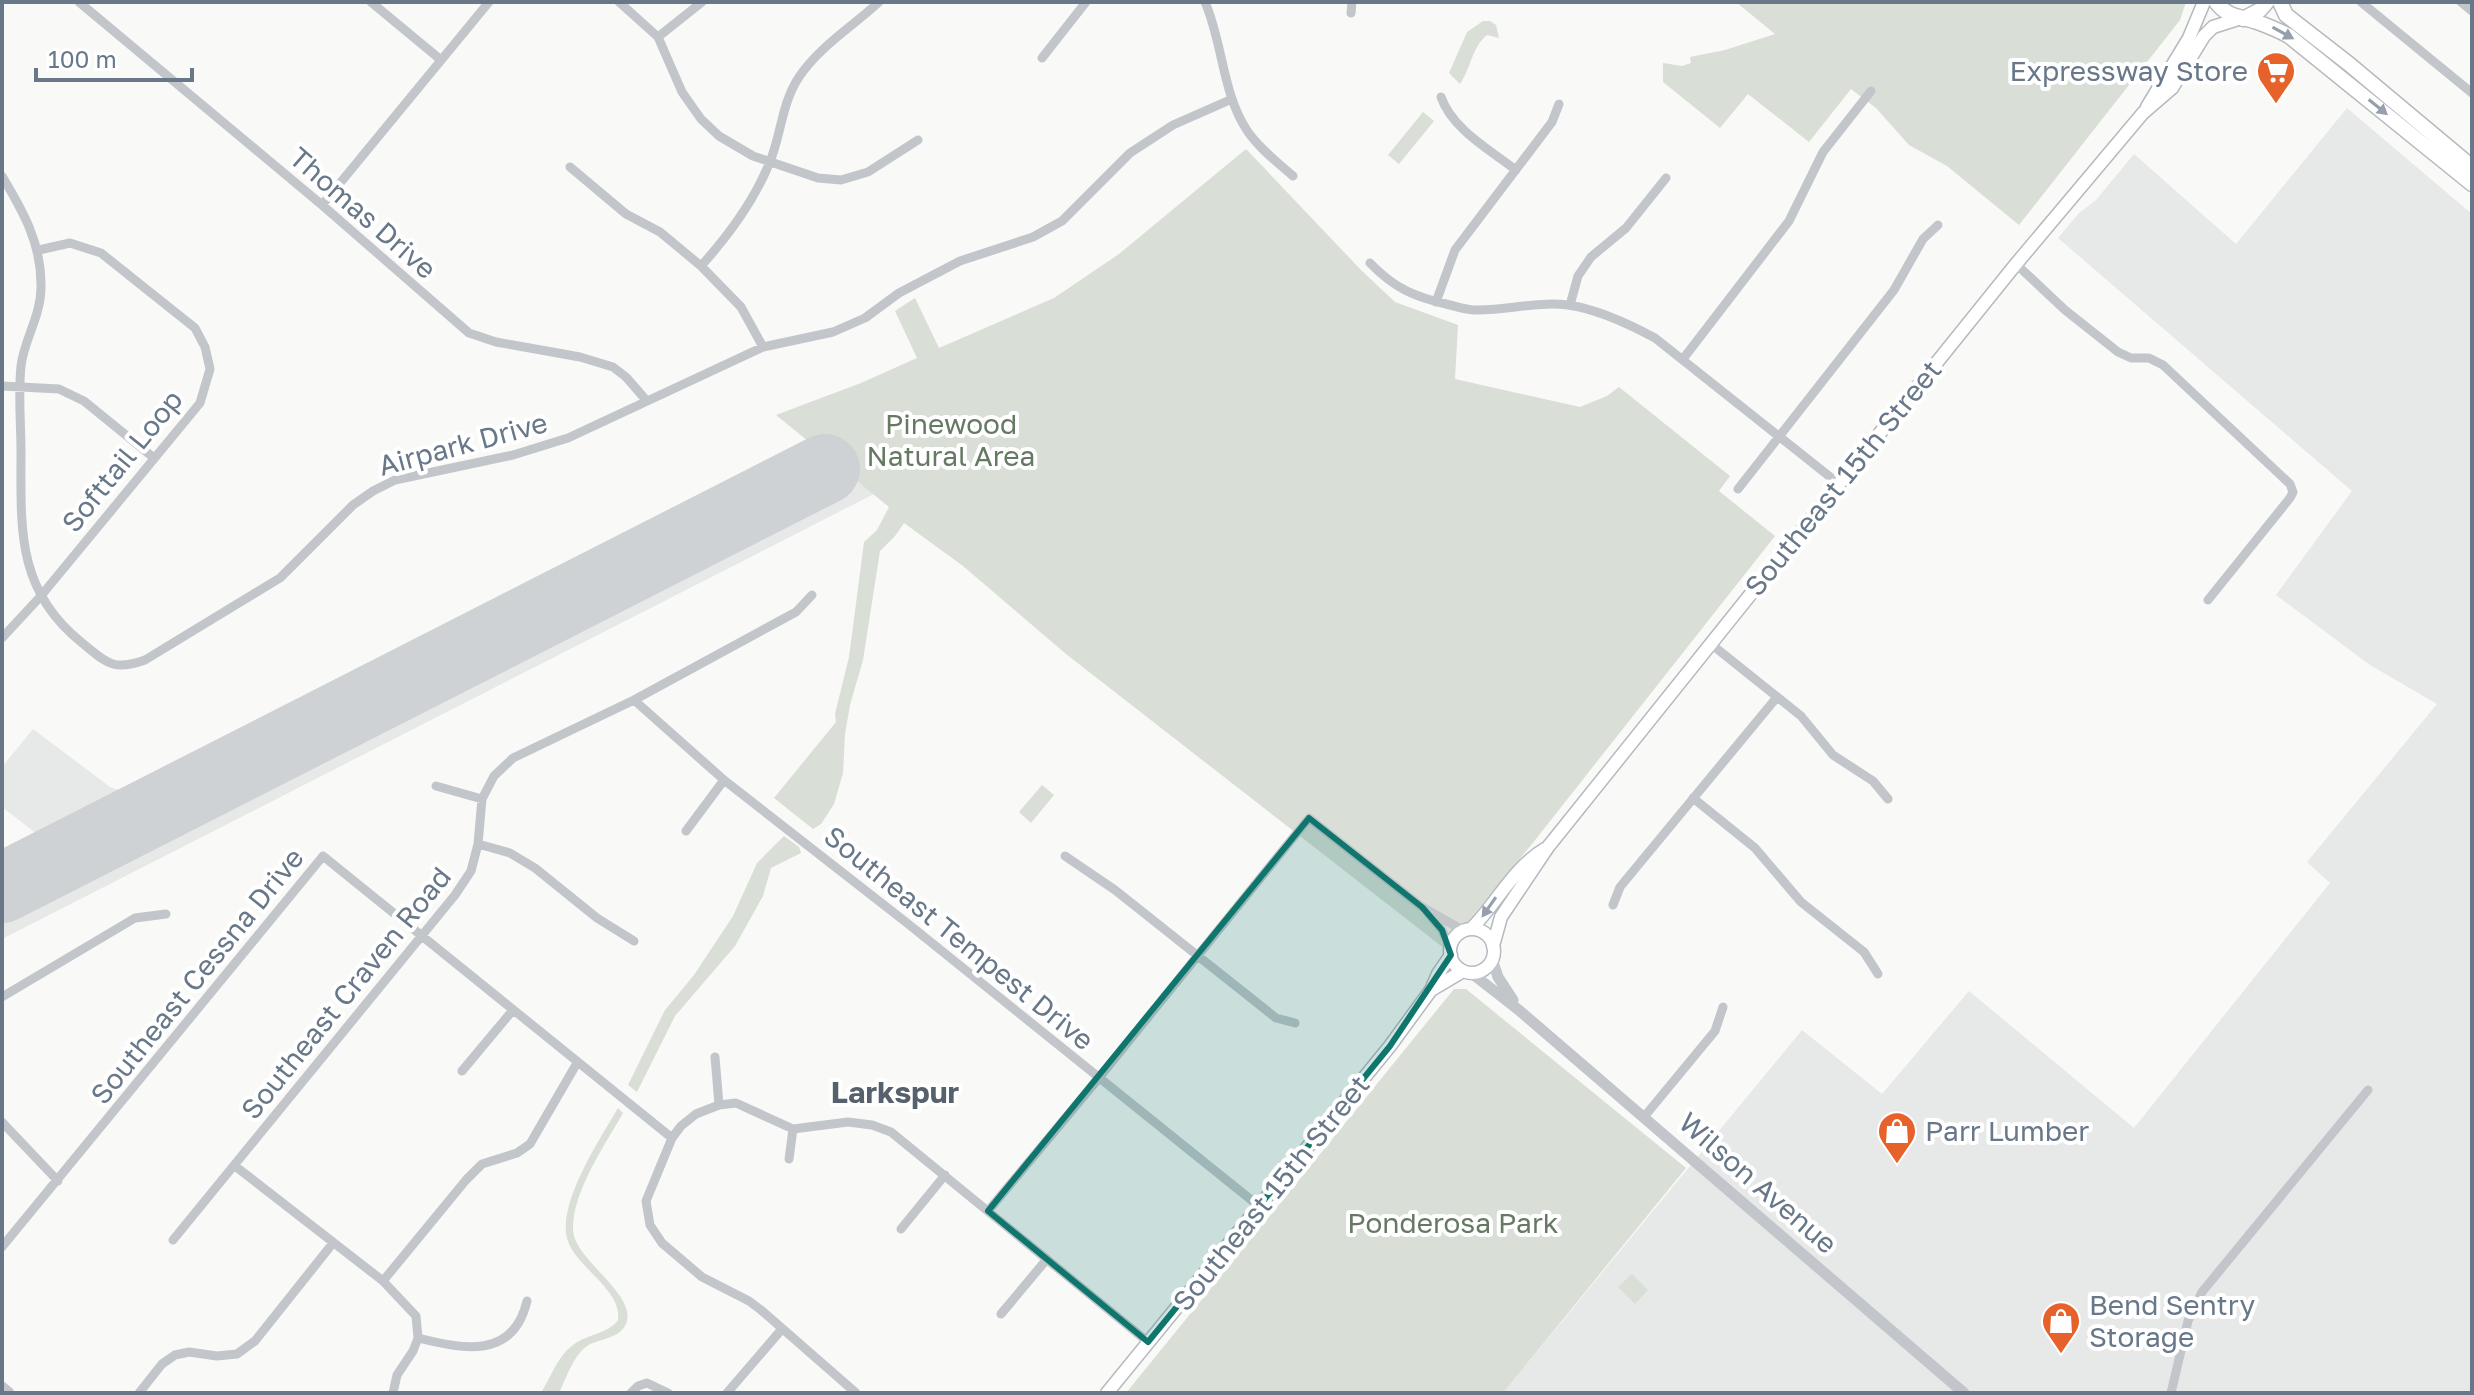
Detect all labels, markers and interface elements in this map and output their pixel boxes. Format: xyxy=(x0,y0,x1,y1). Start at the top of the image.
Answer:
one-way arrow xyxy=(2271,27,2294,40)
scale bar xyxy=(36,32,192,82)
text: 100 m xyxy=(48,44,117,73)
supermarket icon: Expressway Store xyxy=(2255,50,2297,105)
place label: Expressway Store xyxy=(2009,54,2248,87)
one-way arrow xyxy=(2368,98,2388,115)
street label: Thomas Drive xyxy=(283,140,443,285)
street label: Southeast 15th Street xyxy=(1737,353,1948,602)
street label: Softtail Loop xyxy=(54,383,189,538)
street label: Airpark Drive xyxy=(375,405,551,482)
park label: Pinewood Natural Area xyxy=(867,407,1035,472)
street label: Southeast Tempest Drive xyxy=(818,819,1101,1056)
street label: Southeast Cessna Drive xyxy=(83,841,310,1110)
street label: Southeast Craven Road xyxy=(234,860,457,1125)
one-way arrow xyxy=(1481,896,1497,918)
street label: Southeast 15th Street xyxy=(1165,1068,1376,1317)
district label: Larkspur xyxy=(831,1074,960,1110)
street label: Wilson Avenue xyxy=(1673,1105,1844,1260)
shop icon: Parr Lumber xyxy=(1876,1110,1918,1165)
place label: Parr Lumber xyxy=(1925,1114,2089,1147)
park label: Ponderosa Park xyxy=(1347,1206,1559,1239)
place label: Bend Sentry Storage xyxy=(2089,1288,2256,1353)
shop icon: Bend Sentry Storage xyxy=(2040,1300,2082,1355)

